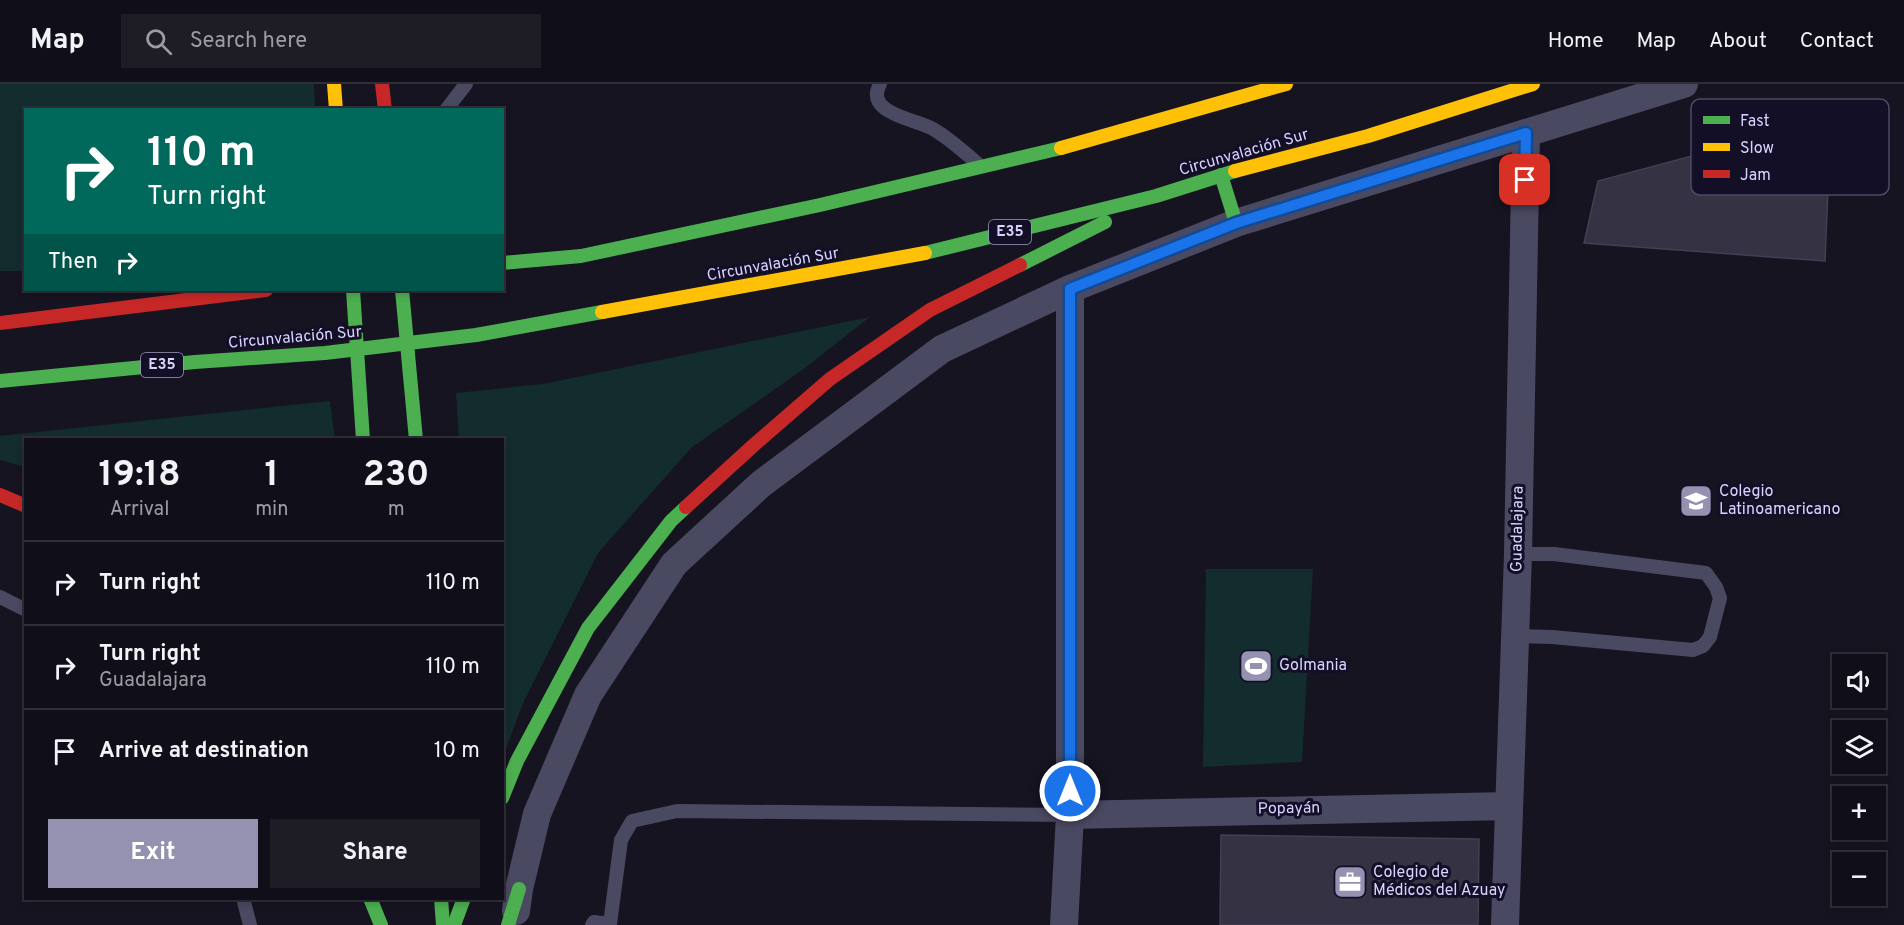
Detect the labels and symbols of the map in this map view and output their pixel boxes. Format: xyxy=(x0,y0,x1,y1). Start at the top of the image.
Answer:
legend xyxy=(1691,99,1889,195)
text: Fast xyxy=(1740,112,1770,132)
street label: Circunvalación Sur xyxy=(1177,125,1311,181)
text: Slow xyxy=(1740,139,1774,159)
pin xyxy=(1499,154,1550,205)
text: Jam xyxy=(1740,166,1771,186)
road number: E35 xyxy=(989,220,1031,244)
street label: Circunvalación Sur xyxy=(705,244,841,286)
street label: Circunvalación Sur xyxy=(227,322,363,354)
road number: E35 xyxy=(141,353,183,377)
place label: Colegio Latinoamericano xyxy=(1719,482,1840,520)
school or university icon: Colegio Latinoamericano xyxy=(1678,483,1714,519)
street label: Guadalajara xyxy=(1507,486,1529,572)
sports icon: Golmania xyxy=(1238,648,1274,684)
place label: Golmania xyxy=(1279,656,1347,676)
position arrow xyxy=(1038,759,1102,823)
street label: Popayán xyxy=(1258,798,1320,820)
place label: Colegio de Médicos del Azuay xyxy=(1373,863,1506,901)
office icon: Colegio de Médicos del Azuay xyxy=(1332,864,1368,900)

